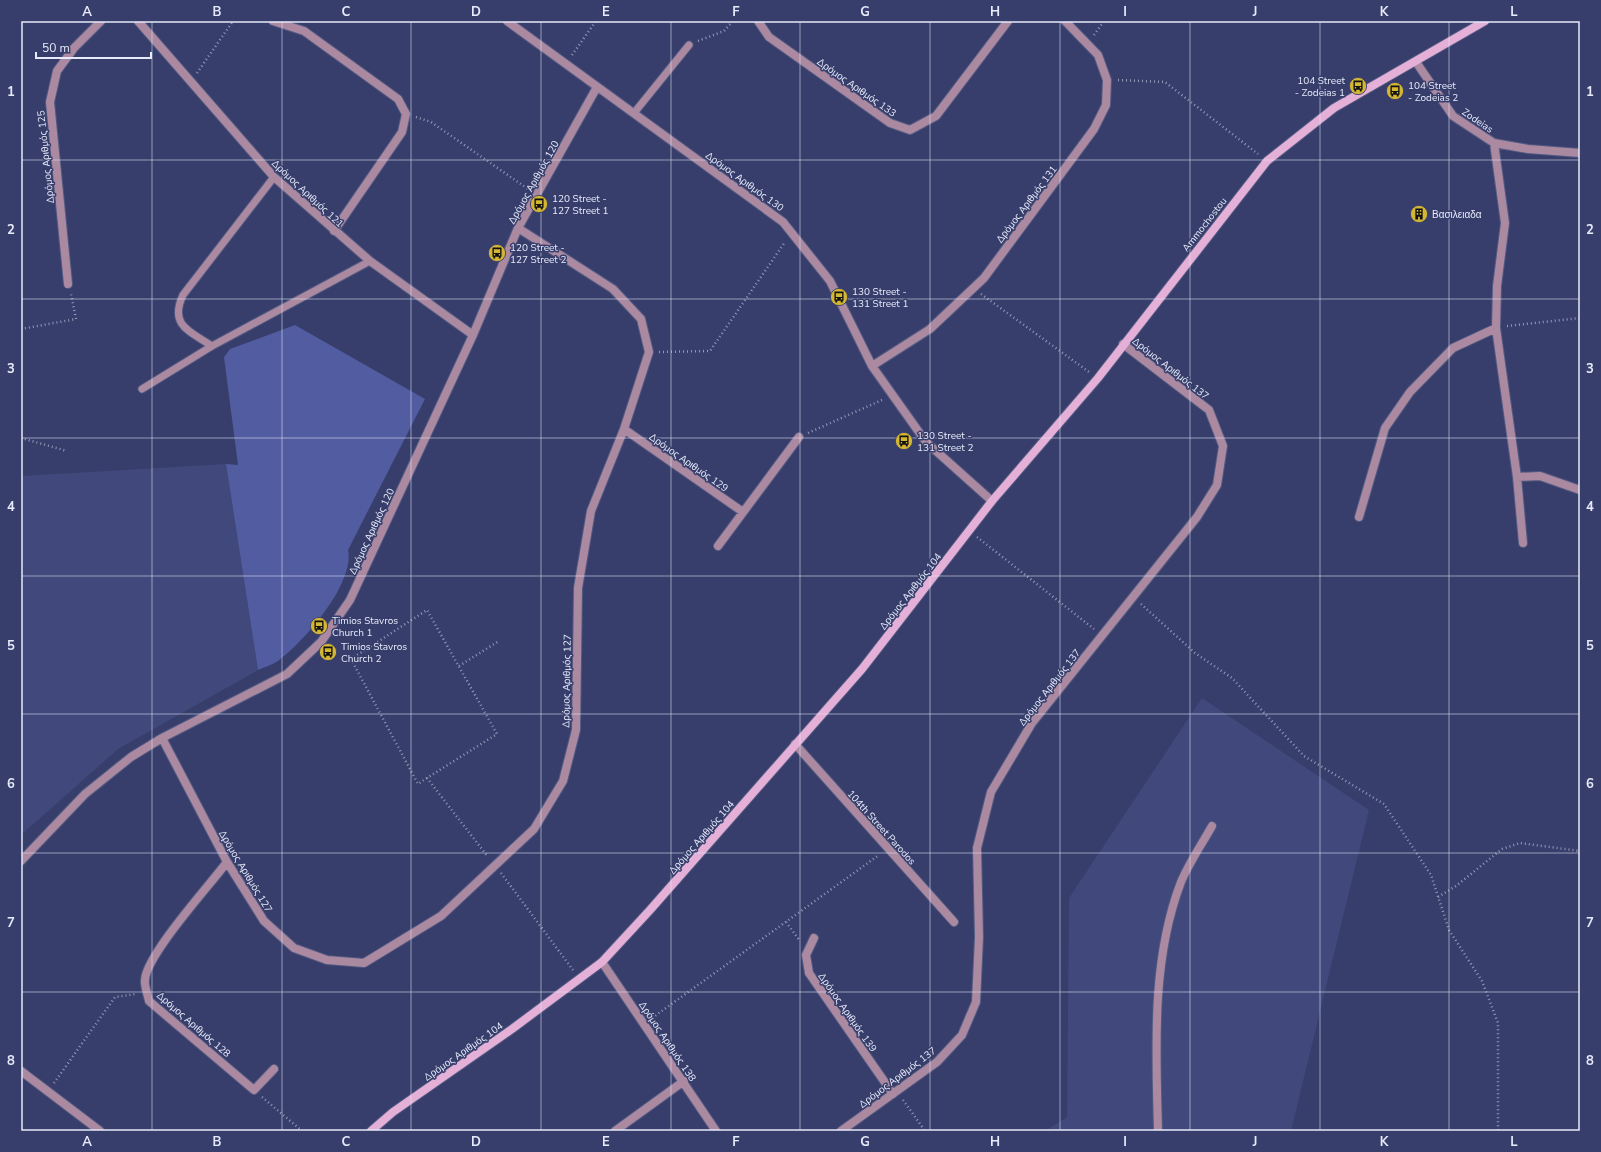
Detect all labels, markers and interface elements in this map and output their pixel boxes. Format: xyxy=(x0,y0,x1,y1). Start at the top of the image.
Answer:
text: A xyxy=(82,3,92,21)
text: B xyxy=(213,3,222,21)
text: C xyxy=(342,3,351,21)
text: D xyxy=(471,3,481,21)
text: E xyxy=(602,3,610,21)
text: F xyxy=(732,3,740,21)
text: G xyxy=(860,3,870,21)
text: H xyxy=(990,3,1000,21)
text: I xyxy=(1123,3,1127,21)
text: J xyxy=(1252,3,1257,21)
text: K xyxy=(1380,3,1389,21)
text: L xyxy=(1510,3,1518,21)
scale bar xyxy=(36,34,151,60)
text: 50 m xyxy=(42,40,70,56)
street label: Δρόμος Αριθμός 133 xyxy=(814,55,899,120)
place label: 104 Street - Zodeias 1 xyxy=(1295,74,1345,100)
bus stop icon: 104 Street - Zodeias 1 xyxy=(1348,76,1368,96)
place label: 104 Street - Zodeias 2 xyxy=(1408,79,1458,105)
bus stop icon: 104 Street - Zodeias 2 xyxy=(1385,81,1405,101)
text: 1 xyxy=(7,83,15,101)
text: 1 xyxy=(1586,83,1594,101)
street label: Zodeias xyxy=(1459,105,1496,136)
street label: Δρόμος Αριθμός 125 xyxy=(34,110,58,204)
street label: Δρόμος Αριθμός 120 xyxy=(505,138,563,227)
street label: Δρόμος Αριθμός 130 xyxy=(702,149,786,215)
street label: Δρόμος Αριθμός 121 xyxy=(268,157,346,231)
street label: Δρόμος Αριθμός 131 xyxy=(993,163,1061,246)
place label: 120 Street - 127 Street 1 xyxy=(552,192,608,218)
bus stop icon: 120 Street - 127 Street 1 xyxy=(529,194,549,214)
street label: Ammochostou xyxy=(1179,195,1230,255)
building icon: Βασιλειαδα xyxy=(1409,204,1429,224)
place label: Βασιλειαδα xyxy=(1432,208,1482,222)
text: 2 xyxy=(7,221,15,239)
text: 2 xyxy=(1586,221,1594,239)
place label: 120 Street - 127 Street 2 xyxy=(510,241,566,267)
bus stop icon: 120 Street - 127 Street 2 xyxy=(487,243,507,263)
place label: 130 Street - 131 Street 1 xyxy=(852,285,908,311)
bus stop icon: 130 Street - 131 Street 1 xyxy=(829,287,849,307)
street label: Δρόμος Αριθμός 137 xyxy=(1129,334,1212,403)
text: 3 xyxy=(7,360,15,378)
text: 3 xyxy=(1586,360,1594,378)
place label: 130 Street - 131 Street 2 xyxy=(917,429,973,455)
street label: Δρόμος Αριθμός 129 xyxy=(646,430,731,495)
bus stop icon: 130 Street - 131 Street 2 xyxy=(894,431,914,451)
street label: Δρόμος Αριθμός 120 xyxy=(346,486,398,577)
text: 4 xyxy=(7,498,15,516)
text: 4 xyxy=(1586,498,1594,516)
street label: Δρόμος Αριθμός 104 xyxy=(876,550,945,633)
place label: Timios Stavros Church 1 xyxy=(332,614,398,640)
bus stop icon: Timios Stavros Church 1 xyxy=(309,616,329,636)
street label: Δρόμος Αριθμός 127 xyxy=(559,634,575,728)
text: 5 xyxy=(7,637,15,655)
text: 5 xyxy=(1586,637,1594,655)
place label: Timios Stavros Church 2 xyxy=(341,640,407,666)
bus stop icon: Timios Stavros Church 2 xyxy=(318,642,338,662)
street label: Δρόμος Αριθμός 137 xyxy=(1015,646,1084,729)
text: 6 xyxy=(7,775,15,793)
text: 6 xyxy=(1586,775,1594,793)
street label: 104th Street Parodos xyxy=(844,787,919,868)
street label: Δρόμος Αριθμός 104 xyxy=(666,798,738,878)
street label: Δρόμος Αριθμός 127 xyxy=(215,828,275,915)
text: 7 xyxy=(7,914,15,932)
text: 7 xyxy=(1586,914,1594,932)
street label: Δρόμος Αριθμός 139 xyxy=(815,970,880,1055)
street label: Δρόμος Αριθμός 128 xyxy=(153,989,233,1061)
street label: Δρόμος Αριθμός 138 xyxy=(635,999,699,1084)
street label: Δρόμος Αριθμός 104 xyxy=(421,1019,506,1084)
street label: Δρόμος Αριθμός 137 xyxy=(856,1044,939,1112)
text: 8 xyxy=(7,1052,15,1070)
text: 8 xyxy=(1586,1052,1594,1070)
text: A xyxy=(82,1133,92,1151)
text: B xyxy=(213,1133,222,1151)
text: C xyxy=(342,1133,351,1151)
text: D xyxy=(471,1133,481,1151)
text: E xyxy=(602,1133,610,1151)
text: F xyxy=(732,1133,740,1151)
text: G xyxy=(860,1133,870,1151)
text: H xyxy=(990,1133,1000,1151)
text: I xyxy=(1123,1133,1127,1151)
text: J xyxy=(1252,1133,1257,1151)
text: K xyxy=(1380,1133,1389,1151)
text: L xyxy=(1510,1133,1518,1151)

